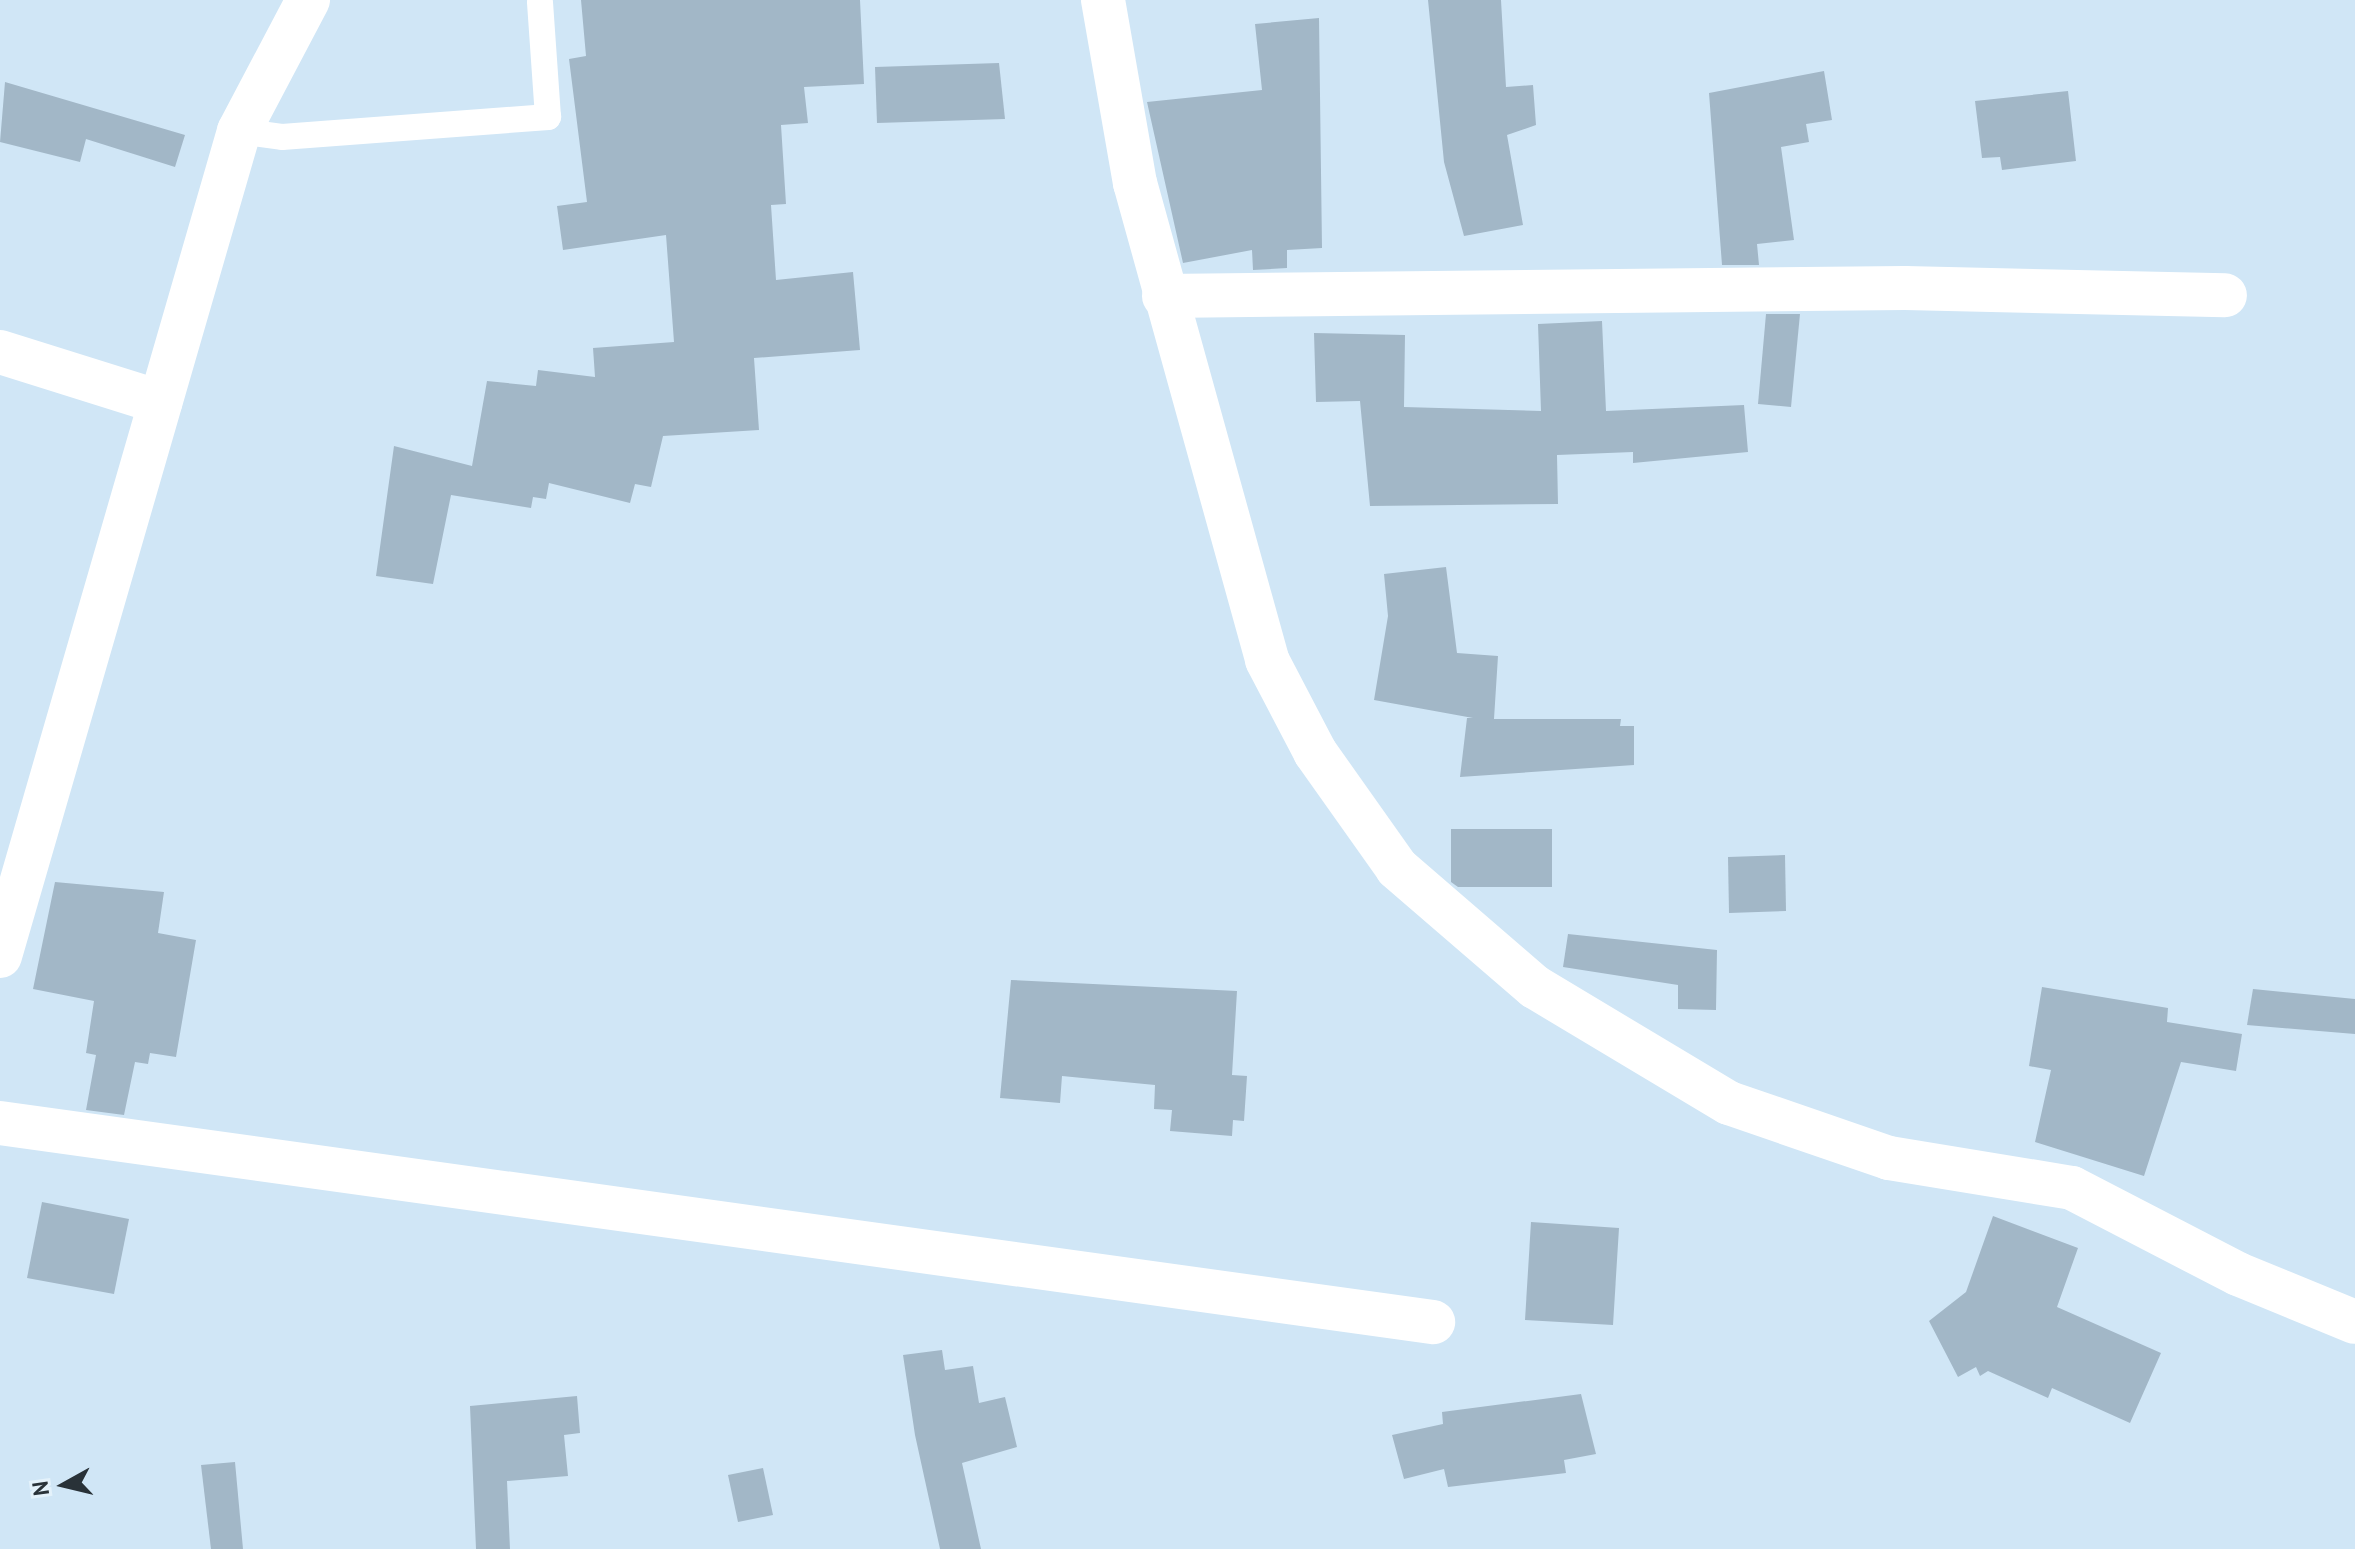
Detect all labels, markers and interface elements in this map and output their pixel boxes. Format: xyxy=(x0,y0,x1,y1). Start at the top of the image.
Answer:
north arrow xyxy=(24,1445,104,1525)
text: N xyxy=(25,1479,55,1497)

